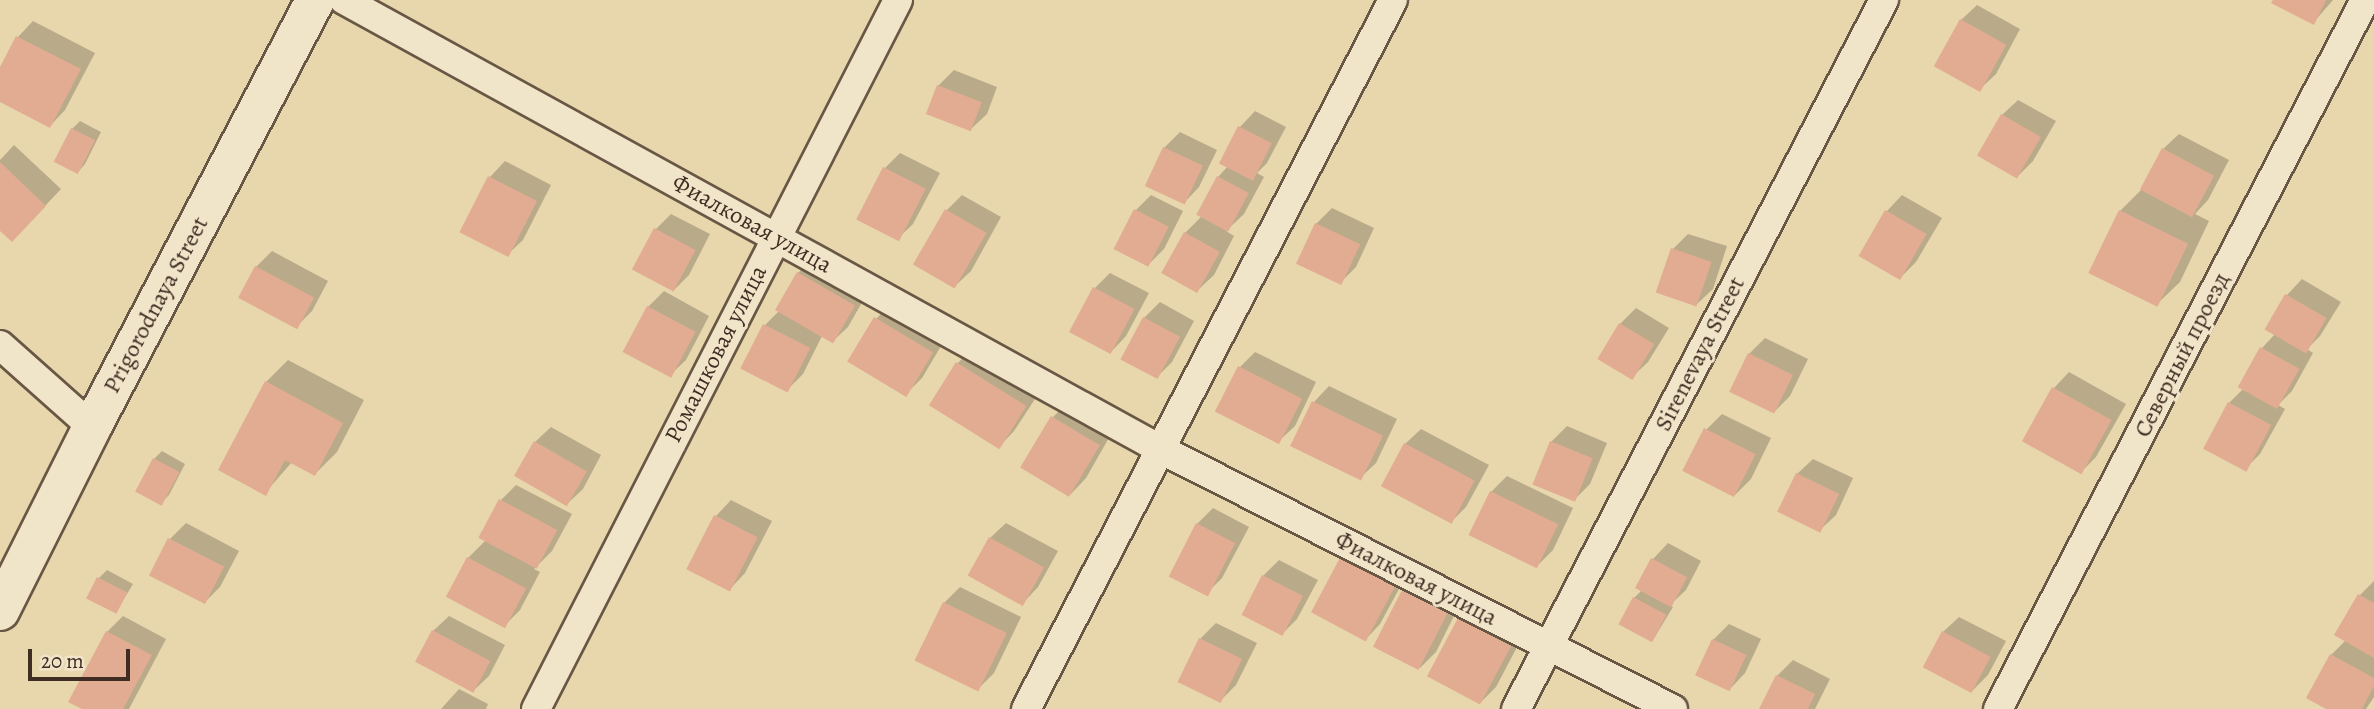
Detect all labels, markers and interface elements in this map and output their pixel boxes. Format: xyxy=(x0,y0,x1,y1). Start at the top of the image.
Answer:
street label: Фиалковая улица xyxy=(667,168,837,280)
street label: Prigorodnaya Street xyxy=(97,212,215,398)
street label: Ромашковая улица xyxy=(659,260,773,448)
street label: Северный проезд xyxy=(2128,268,2236,442)
street label: Sirenevaya Street xyxy=(1649,272,1751,436)
street label: Фиалковая улица xyxy=(1330,526,1502,632)
scale bar xyxy=(32,636,133,680)
text: 20 m xyxy=(41,647,84,675)

